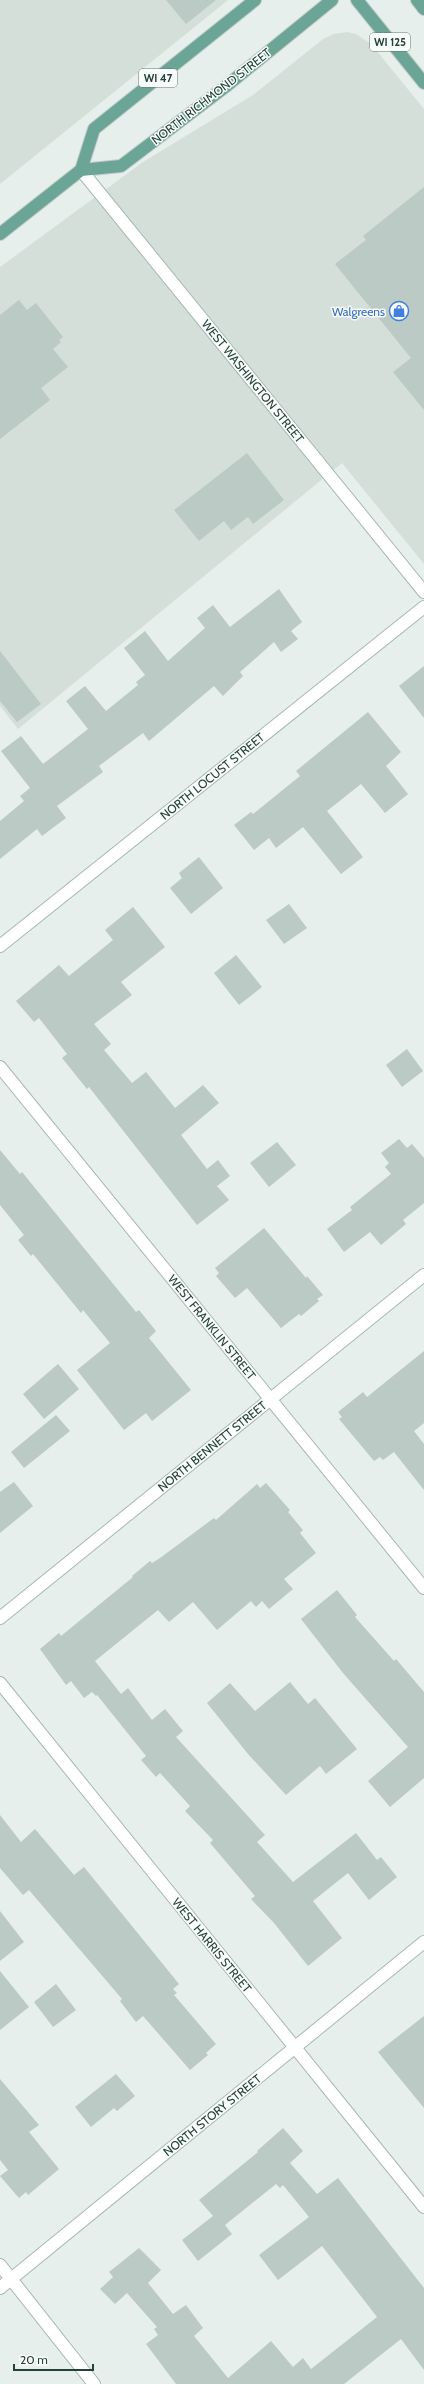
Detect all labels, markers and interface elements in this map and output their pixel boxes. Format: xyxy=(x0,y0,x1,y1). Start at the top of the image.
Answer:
road number: WI 125 xyxy=(370,33,410,51)
street label: NORTH RICHMOND STREET xyxy=(148,44,274,147)
road number: WI 47 xyxy=(139,69,177,87)
shop icon: Walgreens xyxy=(388,300,410,322)
place label: Walgreens xyxy=(332,304,385,319)
street label: WEST WASHINGTON STREET xyxy=(199,316,308,446)
street label: NORTH LOCUST STREET xyxy=(157,729,268,823)
street label: WEST FRANKLIN STREET xyxy=(165,1271,259,1383)
street label: NORTH BENNETT STREET xyxy=(155,1397,270,1494)
street label: WEST HARRIS STREET xyxy=(169,1895,255,1996)
street label: NORTH STORY STREET xyxy=(160,2071,264,2159)
scale bar xyxy=(14,2346,93,2372)
text: 20 m xyxy=(20,2352,48,2367)

